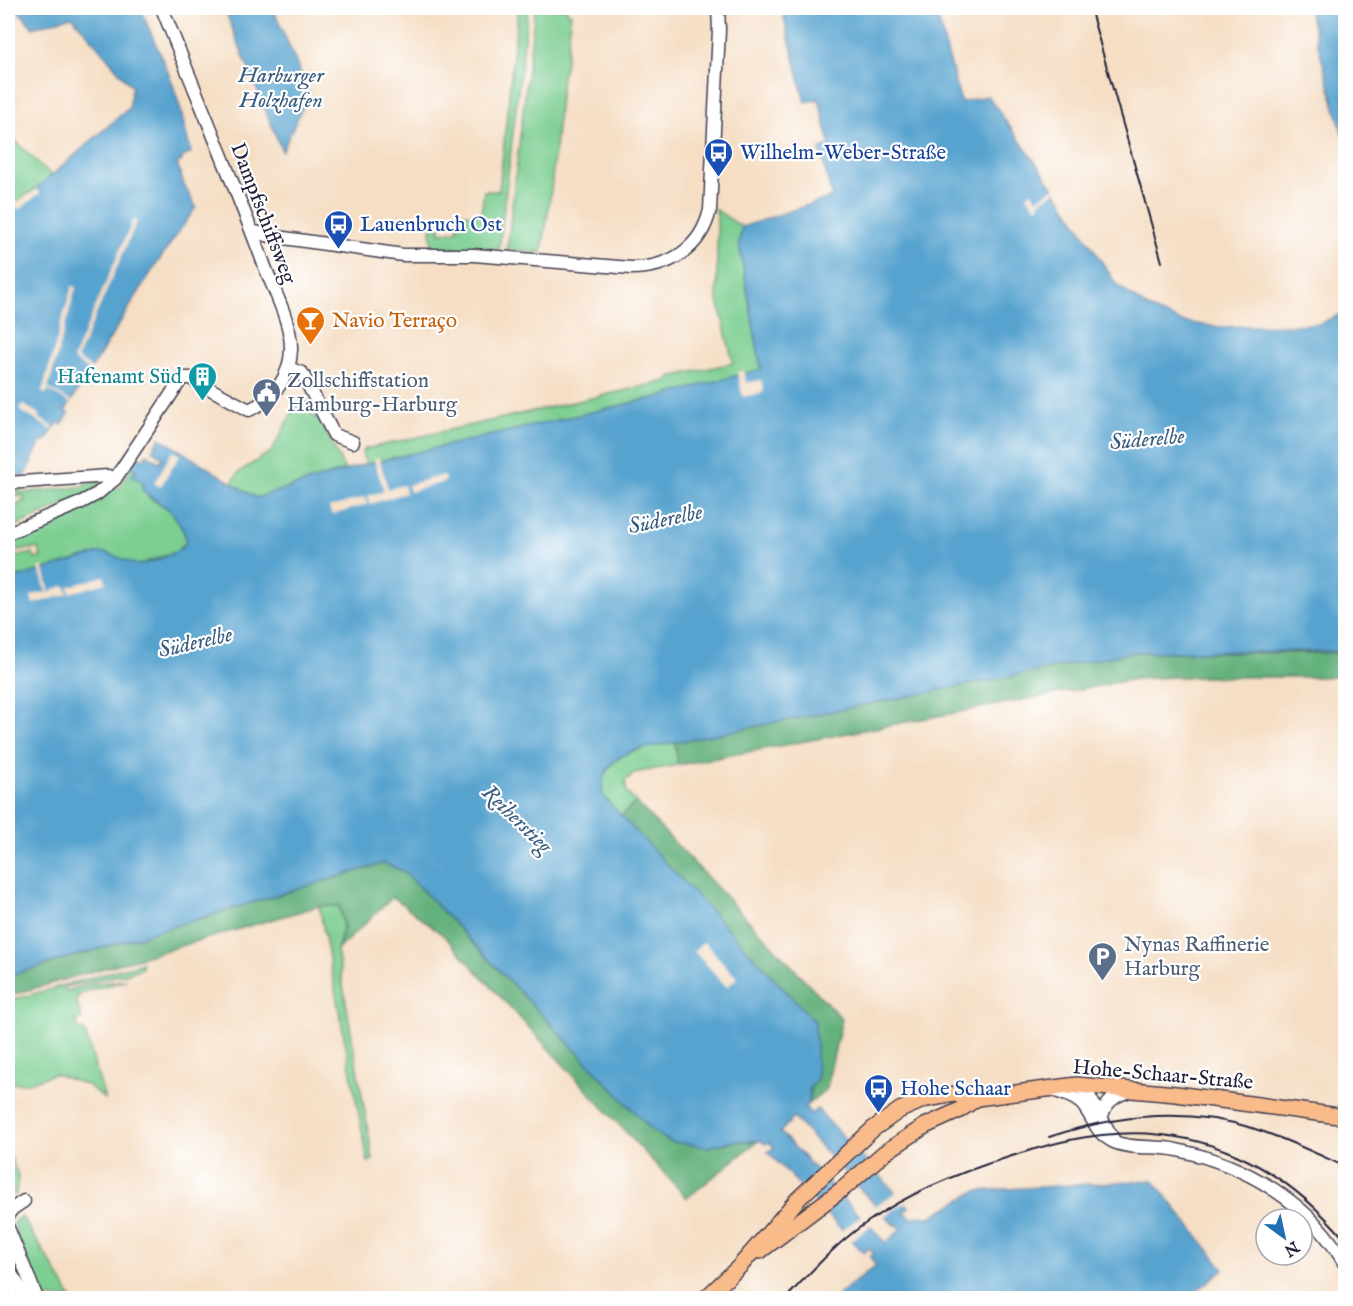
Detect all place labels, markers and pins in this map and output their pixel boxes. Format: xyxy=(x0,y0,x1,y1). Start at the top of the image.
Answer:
bus stop icon: Wilhelm-Weber-Straße xyxy=(703,136,735,178)
place label: Wilhelm-Weber-Straße xyxy=(740,140,946,167)
bus stop icon: Lauenbruch Ost xyxy=(323,208,355,250)
place label: Lauenbruch Ost xyxy=(360,212,502,239)
bar icon: Navio Terraço xyxy=(295,304,327,346)
place label: Navio Terraço xyxy=(332,308,457,335)
building icon: Hafenamt Süd xyxy=(187,360,219,402)
place label: Hafenamt Süd xyxy=(57,364,183,391)
place label: Zollschiffstation Hamburg-Harburg xyxy=(287,368,458,419)
public building icon: Zollschiffstation Hamburg-Harburg xyxy=(250,376,282,418)
place label: Nynas Raffinerie Harburg xyxy=(1124,932,1270,983)
parking icon: Nynas Raffinerie Harburg xyxy=(1087,940,1119,982)
bus stop icon: Hohe Schaar xyxy=(863,1072,895,1114)
place label: Hohe Schaar xyxy=(900,1076,1011,1103)

